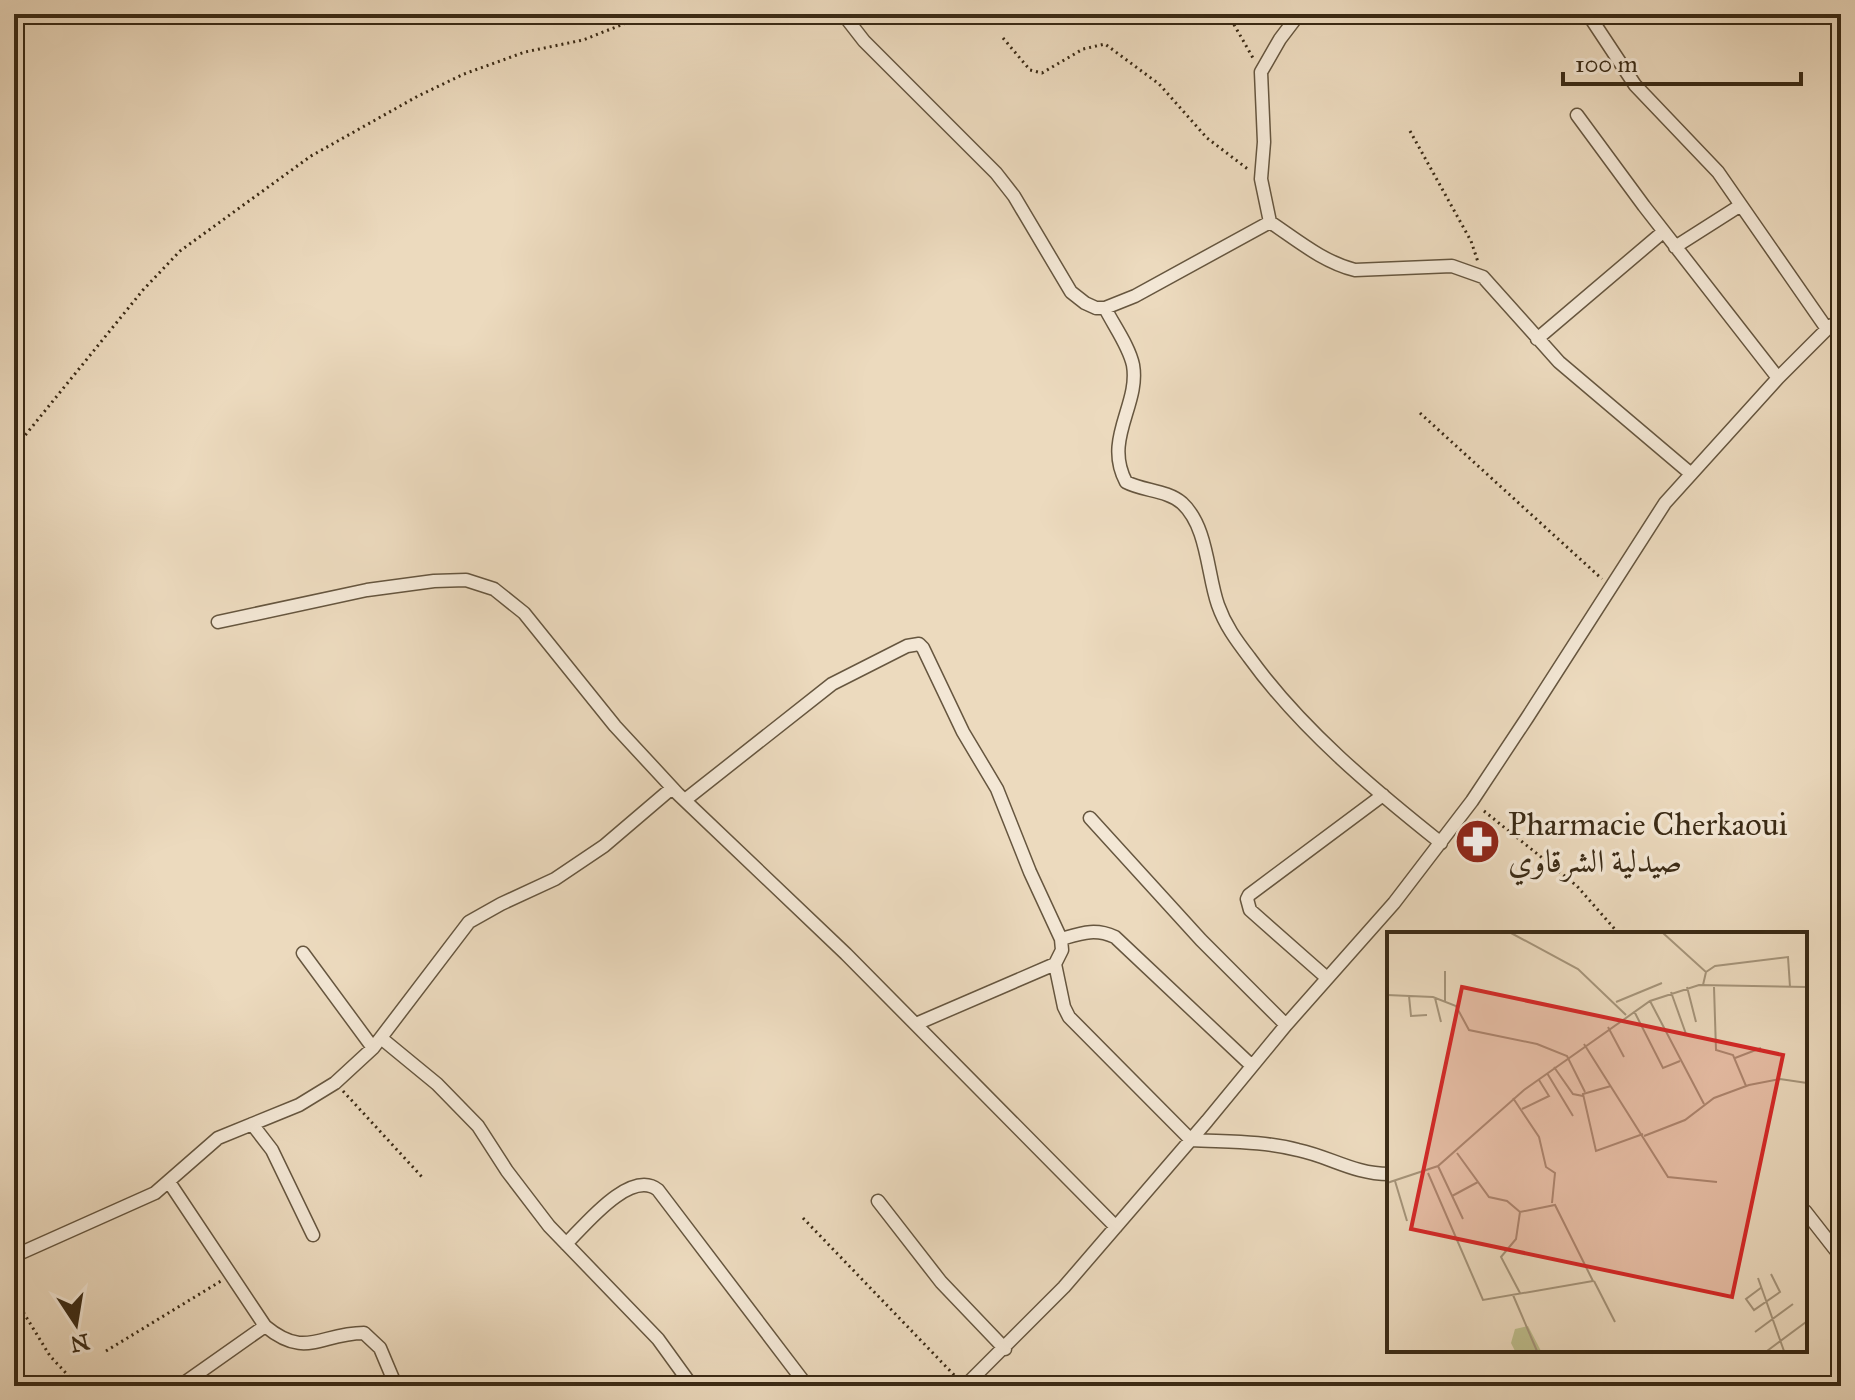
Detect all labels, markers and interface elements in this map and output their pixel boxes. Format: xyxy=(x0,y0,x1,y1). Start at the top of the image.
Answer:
scale bar xyxy=(1563,36,1801,86)
text: 100 m xyxy=(1575,49,1638,79)
place label: Pharmacie Cherkaoui صيدلية الشرقاوي xyxy=(1508,805,1788,886)
pharmacy icon: Pharmacie Cherkaoui صيدلية الشرقاوي xyxy=(1453,818,1501,866)
inset map xyxy=(1387,932,1807,1352)
north arrow xyxy=(36,1284,116,1364)
text: N xyxy=(68,1328,92,1358)

